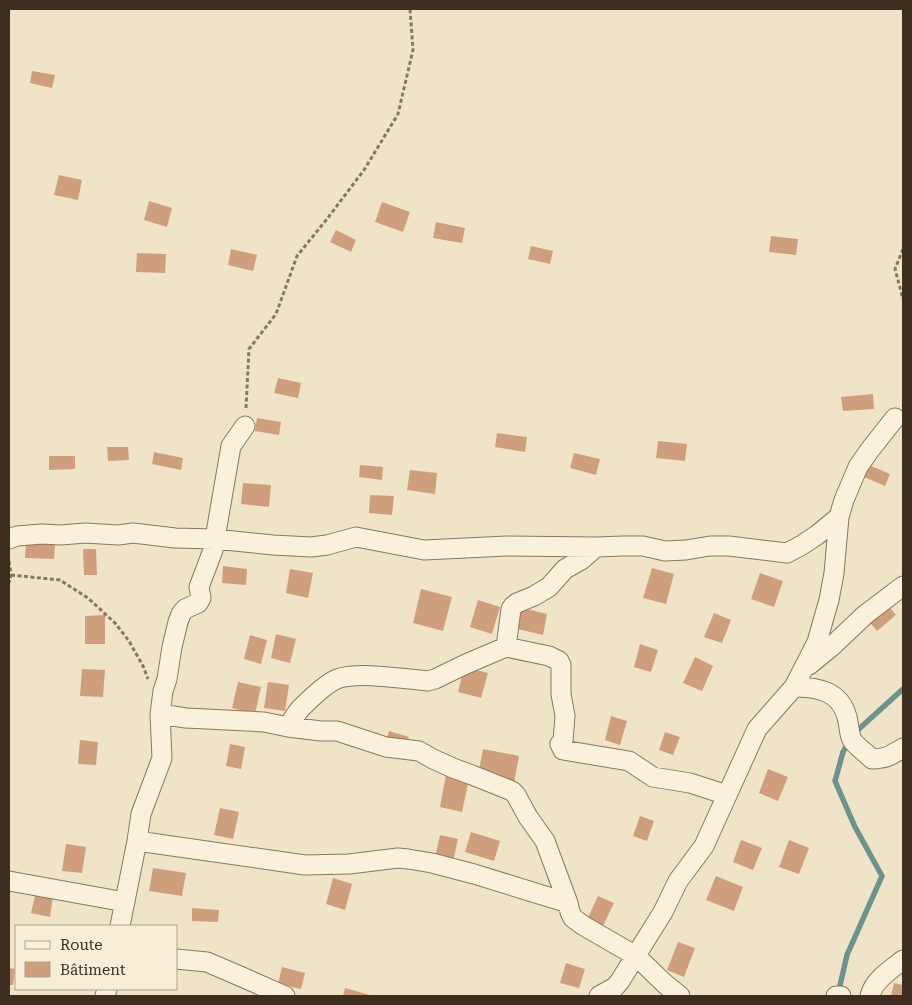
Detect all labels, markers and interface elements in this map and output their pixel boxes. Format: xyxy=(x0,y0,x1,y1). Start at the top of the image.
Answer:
legend xyxy=(15,925,178,990)
text: Route xyxy=(60,936,102,954)
text: Bâtiment xyxy=(60,961,126,979)

